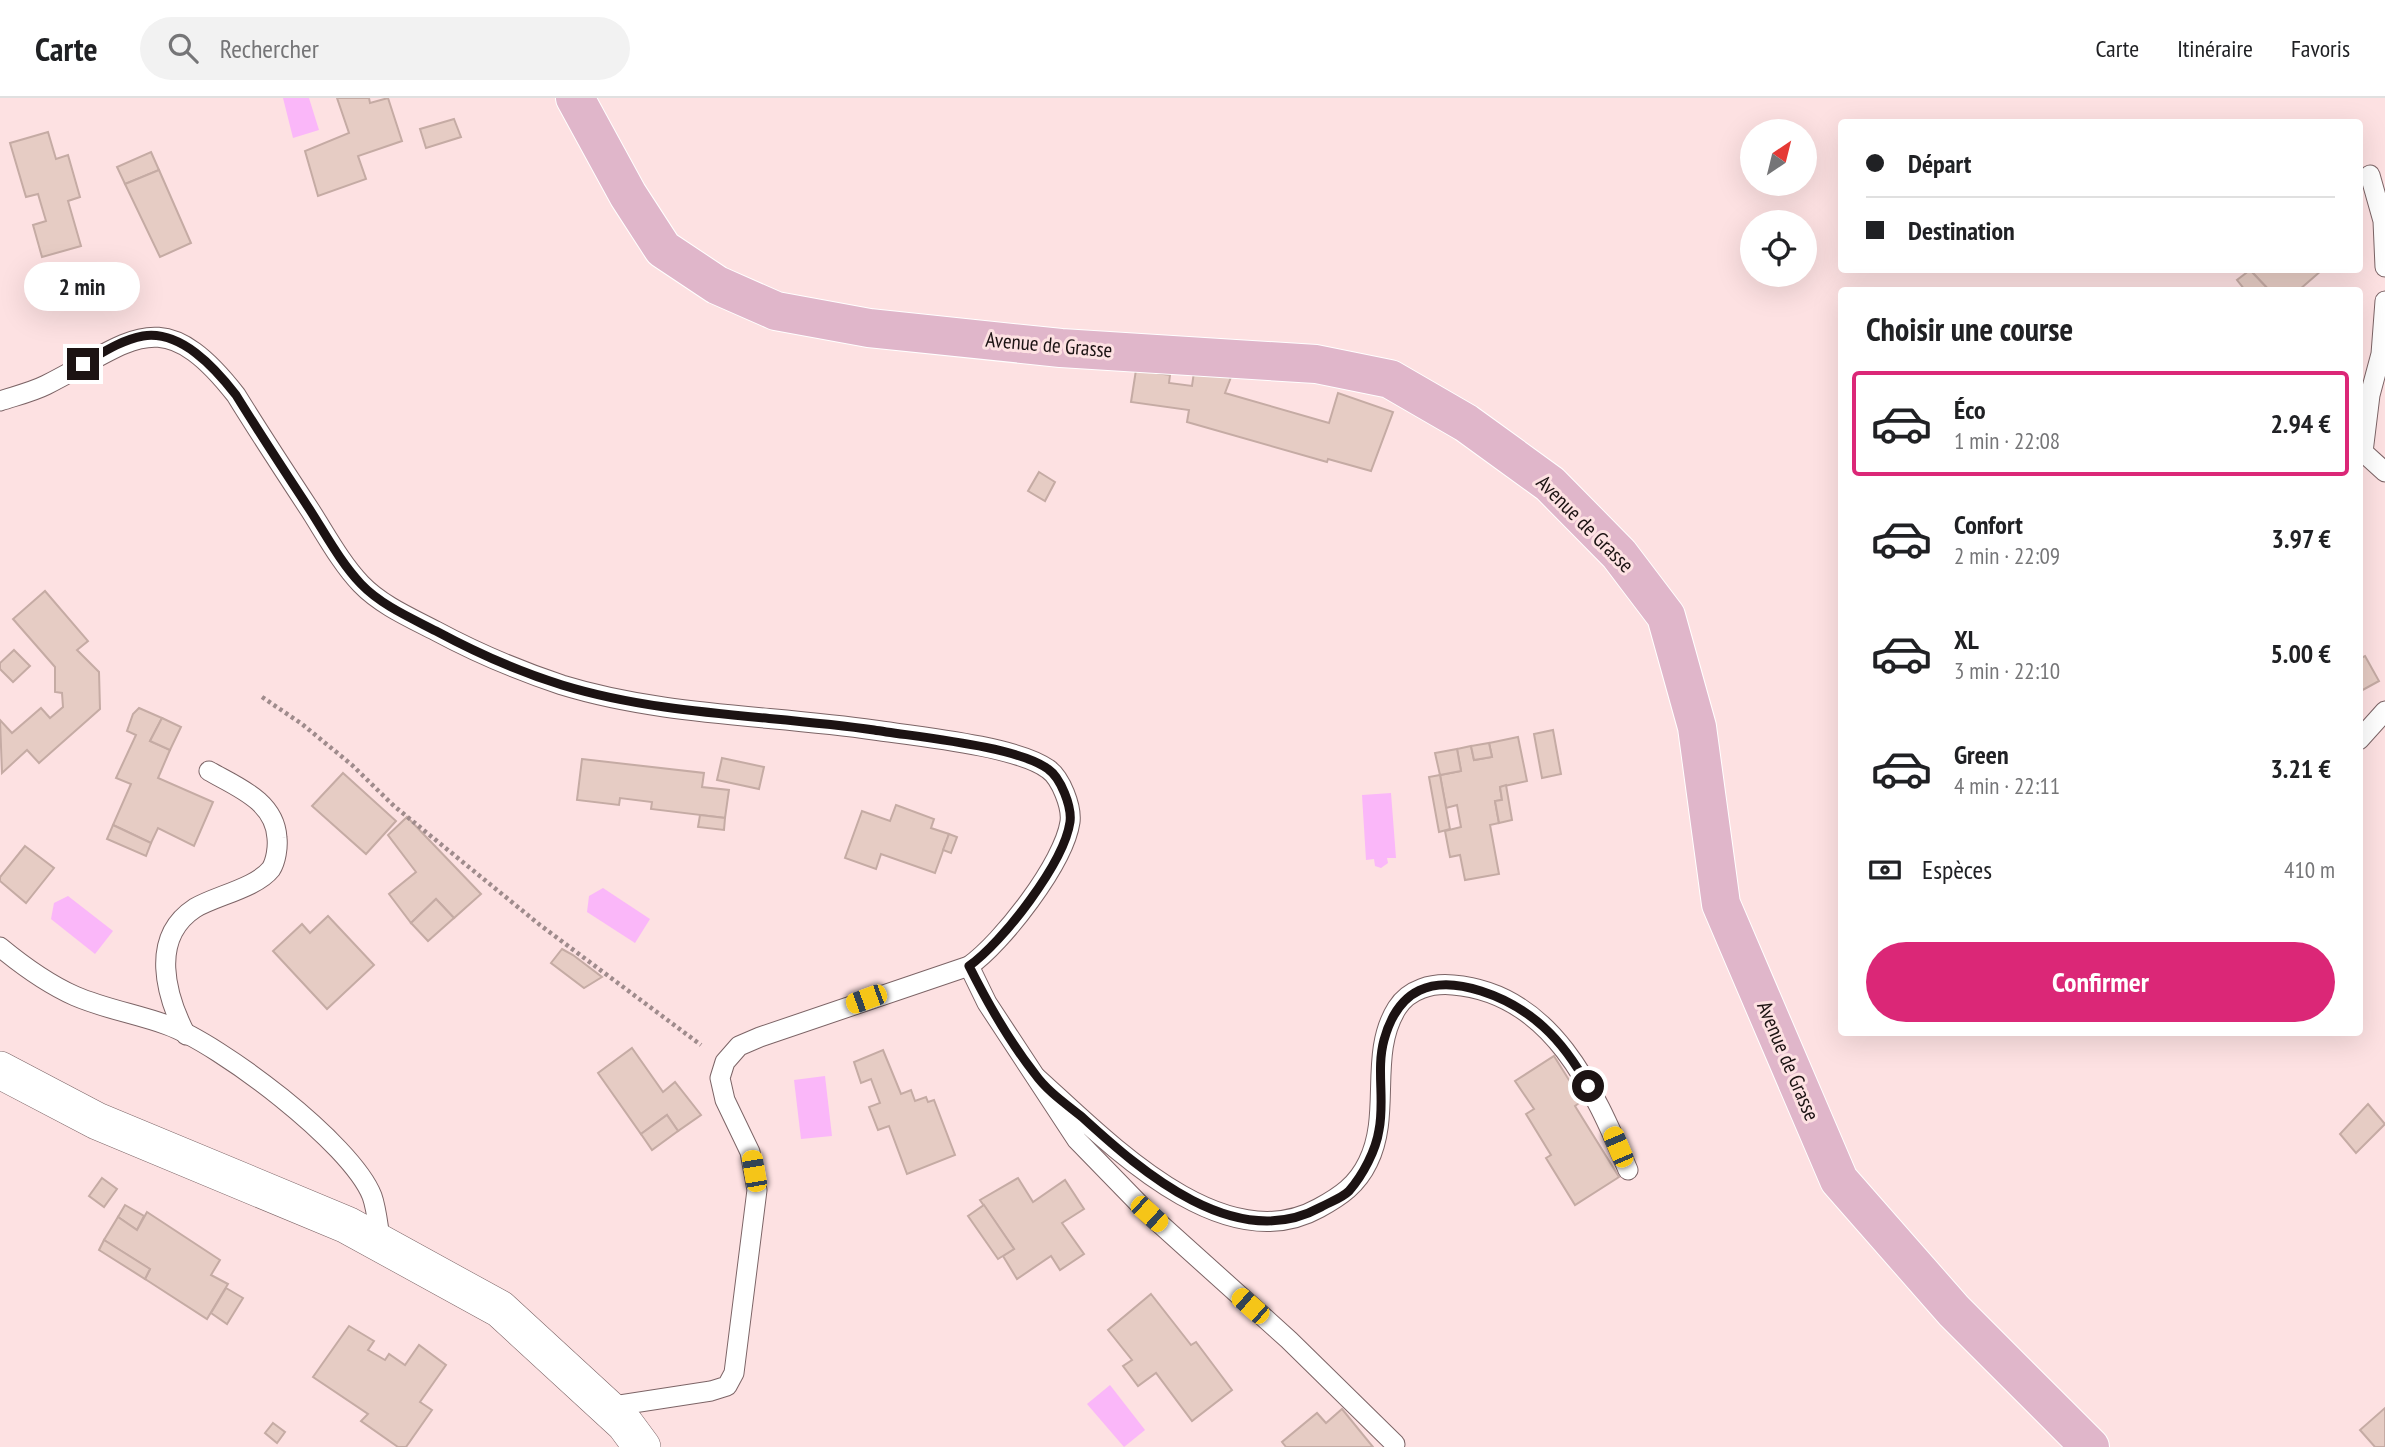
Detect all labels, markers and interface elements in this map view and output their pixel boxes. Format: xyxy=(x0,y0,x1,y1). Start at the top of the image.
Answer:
search box xyxy=(140,17,630,80)
text: Carte xyxy=(35,27,98,70)
icon: search xyxy=(164,29,202,67)
text: Rechercher xyxy=(220,32,319,65)
text: Carte xyxy=(2095,33,2139,64)
text: Itinéraire xyxy=(2177,33,2253,64)
text: Favoris xyxy=(2291,33,2350,64)
north arrow xyxy=(1740,119,1816,196)
map controls xyxy=(1740,119,1817,287)
text: Départ xyxy=(1908,147,1971,180)
button: locate xyxy=(1740,210,1817,287)
text: Destination xyxy=(1908,214,2015,247)
callout: 2 min xyxy=(25,262,141,312)
text: 2 min xyxy=(59,272,105,301)
text: Choisir une course xyxy=(1866,308,2073,350)
street label: Avenue de Grasse xyxy=(985,326,1114,363)
route end xyxy=(67,348,99,380)
icon: car xyxy=(1870,392,1933,455)
text: Éco xyxy=(1954,393,1986,426)
text: 2.94 € xyxy=(2270,407,2331,440)
text: 1 min · 22:08 xyxy=(1954,426,2060,455)
street label: Avenue de Grasse xyxy=(1531,469,1640,578)
icon: car xyxy=(1870,507,1933,570)
text: Confort xyxy=(1954,508,2023,541)
text: 3.97 € xyxy=(2272,522,2331,555)
text: 2 min · 22:09 xyxy=(1954,541,2060,570)
icon: car xyxy=(1870,622,1933,685)
text: XL xyxy=(1954,623,1979,656)
text: 5.00 € xyxy=(2270,637,2331,670)
text: 3 min · 22:10 xyxy=(1954,656,2060,685)
icon: car xyxy=(1870,737,1933,800)
text: Green xyxy=(1954,738,2009,771)
text: 3.21 € xyxy=(2270,752,2331,785)
text: 4 min · 22:11 xyxy=(1954,771,2060,800)
icon: cash xyxy=(1866,851,1904,889)
text: Espèces xyxy=(1922,853,1992,886)
text: 410 m xyxy=(2284,855,2335,884)
button: Confirmer xyxy=(1866,942,2335,1022)
car xyxy=(843,982,890,1016)
street label: Avenue de Grasse xyxy=(1751,997,1826,1125)
route start xyxy=(1572,1070,1604,1102)
car xyxy=(1601,1124,1636,1170)
car xyxy=(741,1148,768,1194)
car xyxy=(1127,1192,1172,1236)
car xyxy=(1228,1284,1273,1328)

